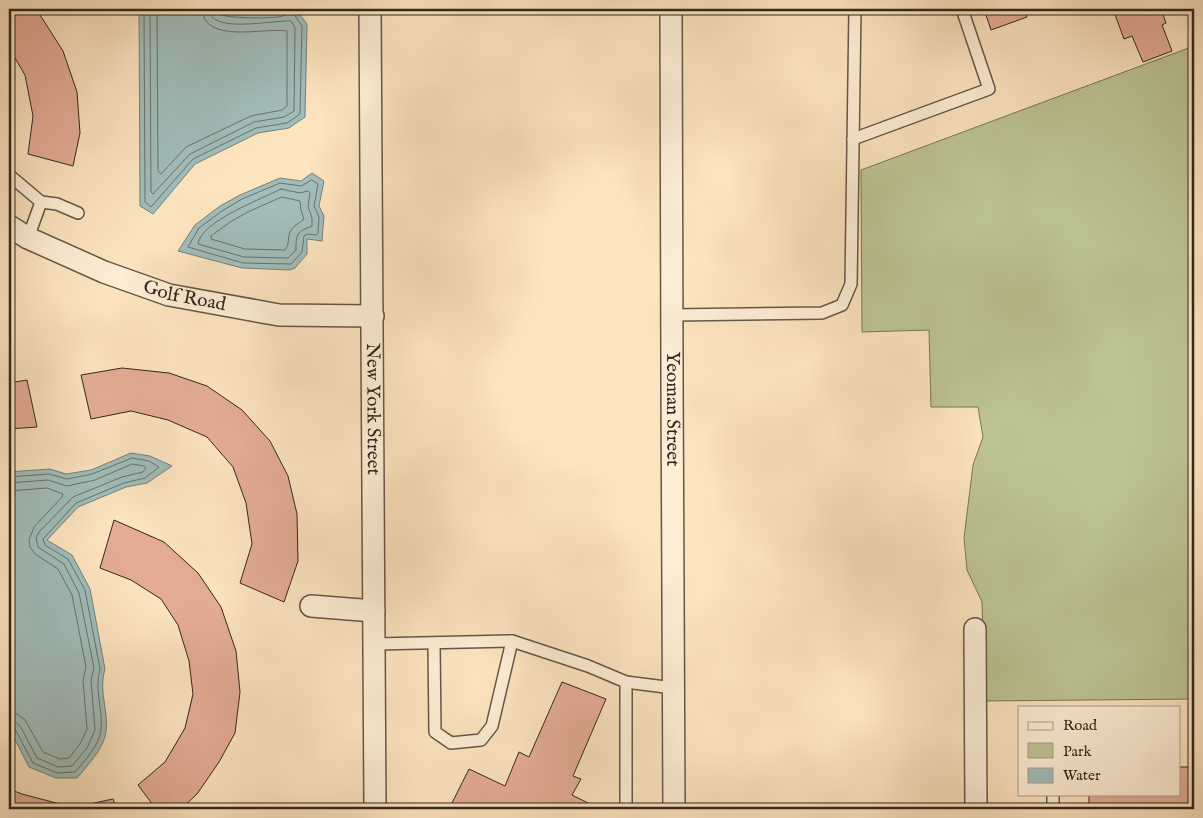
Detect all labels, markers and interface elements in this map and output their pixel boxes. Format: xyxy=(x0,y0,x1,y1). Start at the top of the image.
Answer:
street label: Golf Road xyxy=(140,275,229,317)
street label: New York Street xyxy=(360,343,385,475)
street label: Yeoman Street xyxy=(660,351,684,467)
legend xyxy=(1018,706,1180,796)
text: Road xyxy=(1063,716,1098,735)
text: Park xyxy=(1063,742,1093,761)
text: Water xyxy=(1063,766,1101,785)

